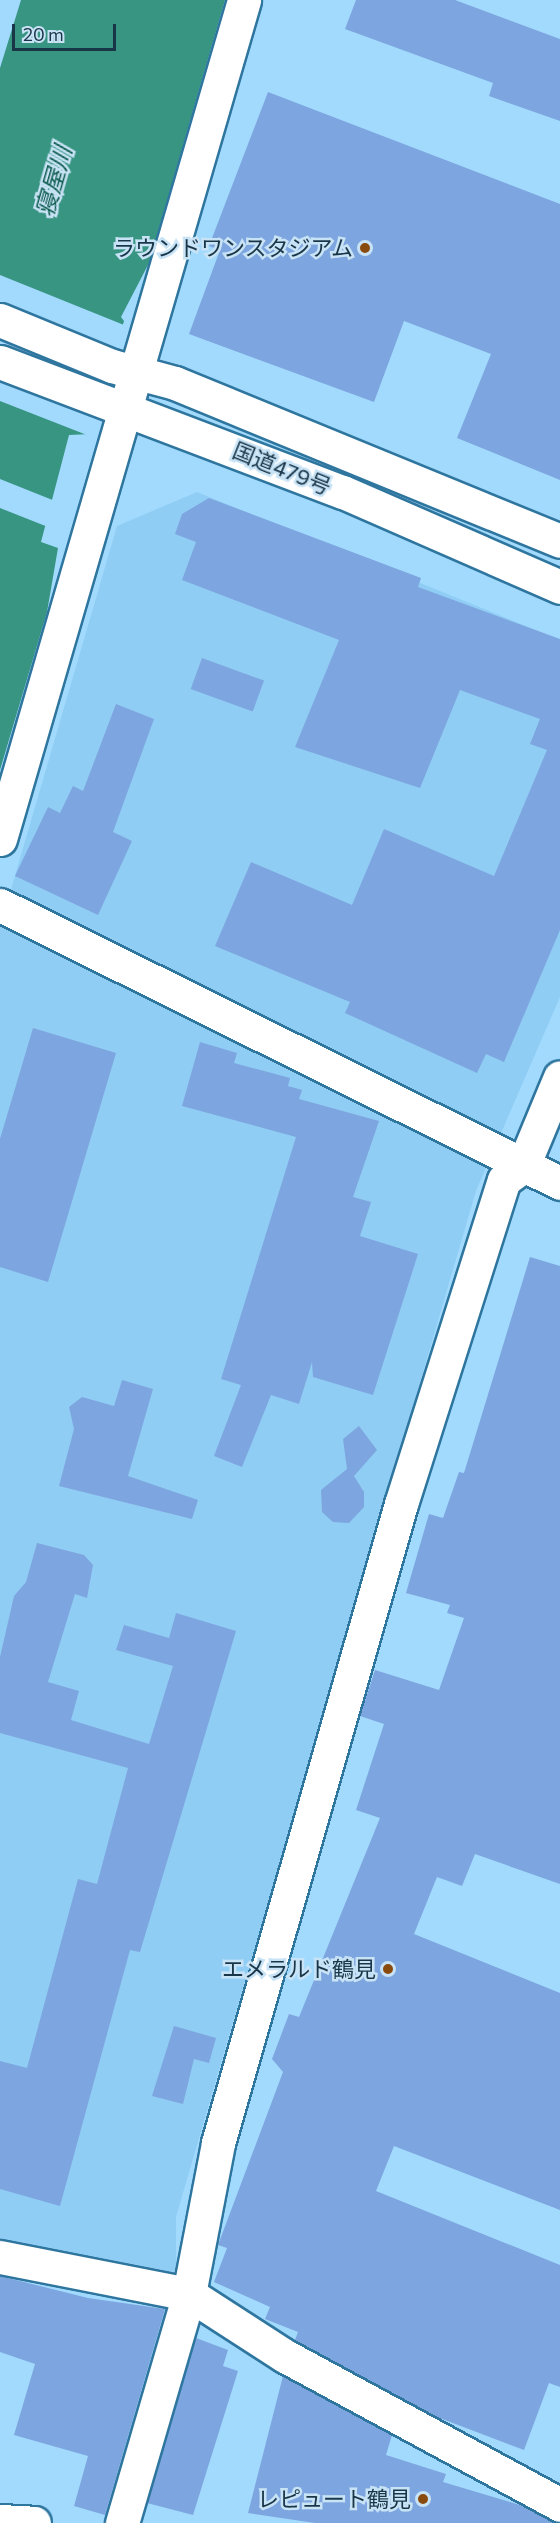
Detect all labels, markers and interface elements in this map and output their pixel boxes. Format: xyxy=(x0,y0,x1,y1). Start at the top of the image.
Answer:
scale bar xyxy=(15,12,118,50)
text: 20 m xyxy=(23,23,64,45)
water label: 寝屋川 xyxy=(29,142,77,220)
place label: ラウンドワンスタジアム xyxy=(111,235,353,261)
marker: ラウンドワンスタジアム xyxy=(358,241,372,255)
street label: 国道479号 xyxy=(229,436,335,500)
place label: エメラルド鶴見 xyxy=(222,1956,376,1982)
marker: エメラルド鶴見 xyxy=(381,1962,395,1976)
place label: レピュート鶴見 xyxy=(257,2486,411,2512)
marker: レピュート鶴見 xyxy=(416,2492,430,2506)

